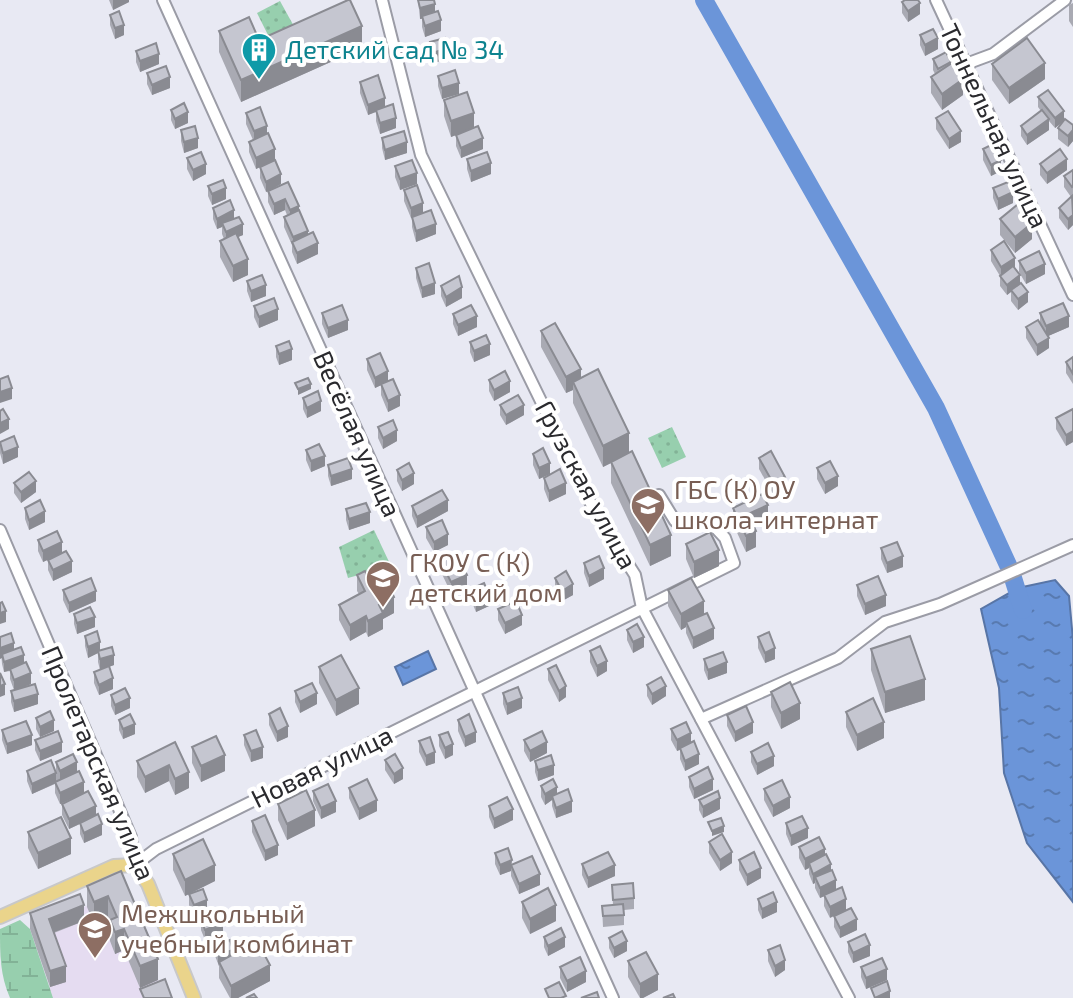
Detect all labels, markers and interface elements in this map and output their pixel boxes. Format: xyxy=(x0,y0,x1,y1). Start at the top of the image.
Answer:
street label: Тоннельная улица xyxy=(934,18,1056,233)
building icon: Детский сад № 34 xyxy=(240,31,278,81)
place label: Детский сад № 34 xyxy=(285,33,504,64)
street label: Весёлая улица xyxy=(307,346,409,522)
street label: Грузская улица xyxy=(529,395,645,574)
place label: ГБС (К) ОУ школа-интернат xyxy=(674,473,879,534)
school or university icon: ГБС (К) ОУ школа-интернат xyxy=(629,486,667,536)
place label: ГКОУ С (К) детский дом xyxy=(409,546,563,607)
school or university icon: ГКОУ С (К) детский дом xyxy=(364,559,402,609)
street label: Пролетарская улица xyxy=(35,641,163,884)
street label: Новая улица xyxy=(246,718,398,814)
place label: Межшкольный учебный комбинат xyxy=(121,897,353,959)
school or university icon: Межшкольный учебный комбинат xyxy=(76,910,114,960)

